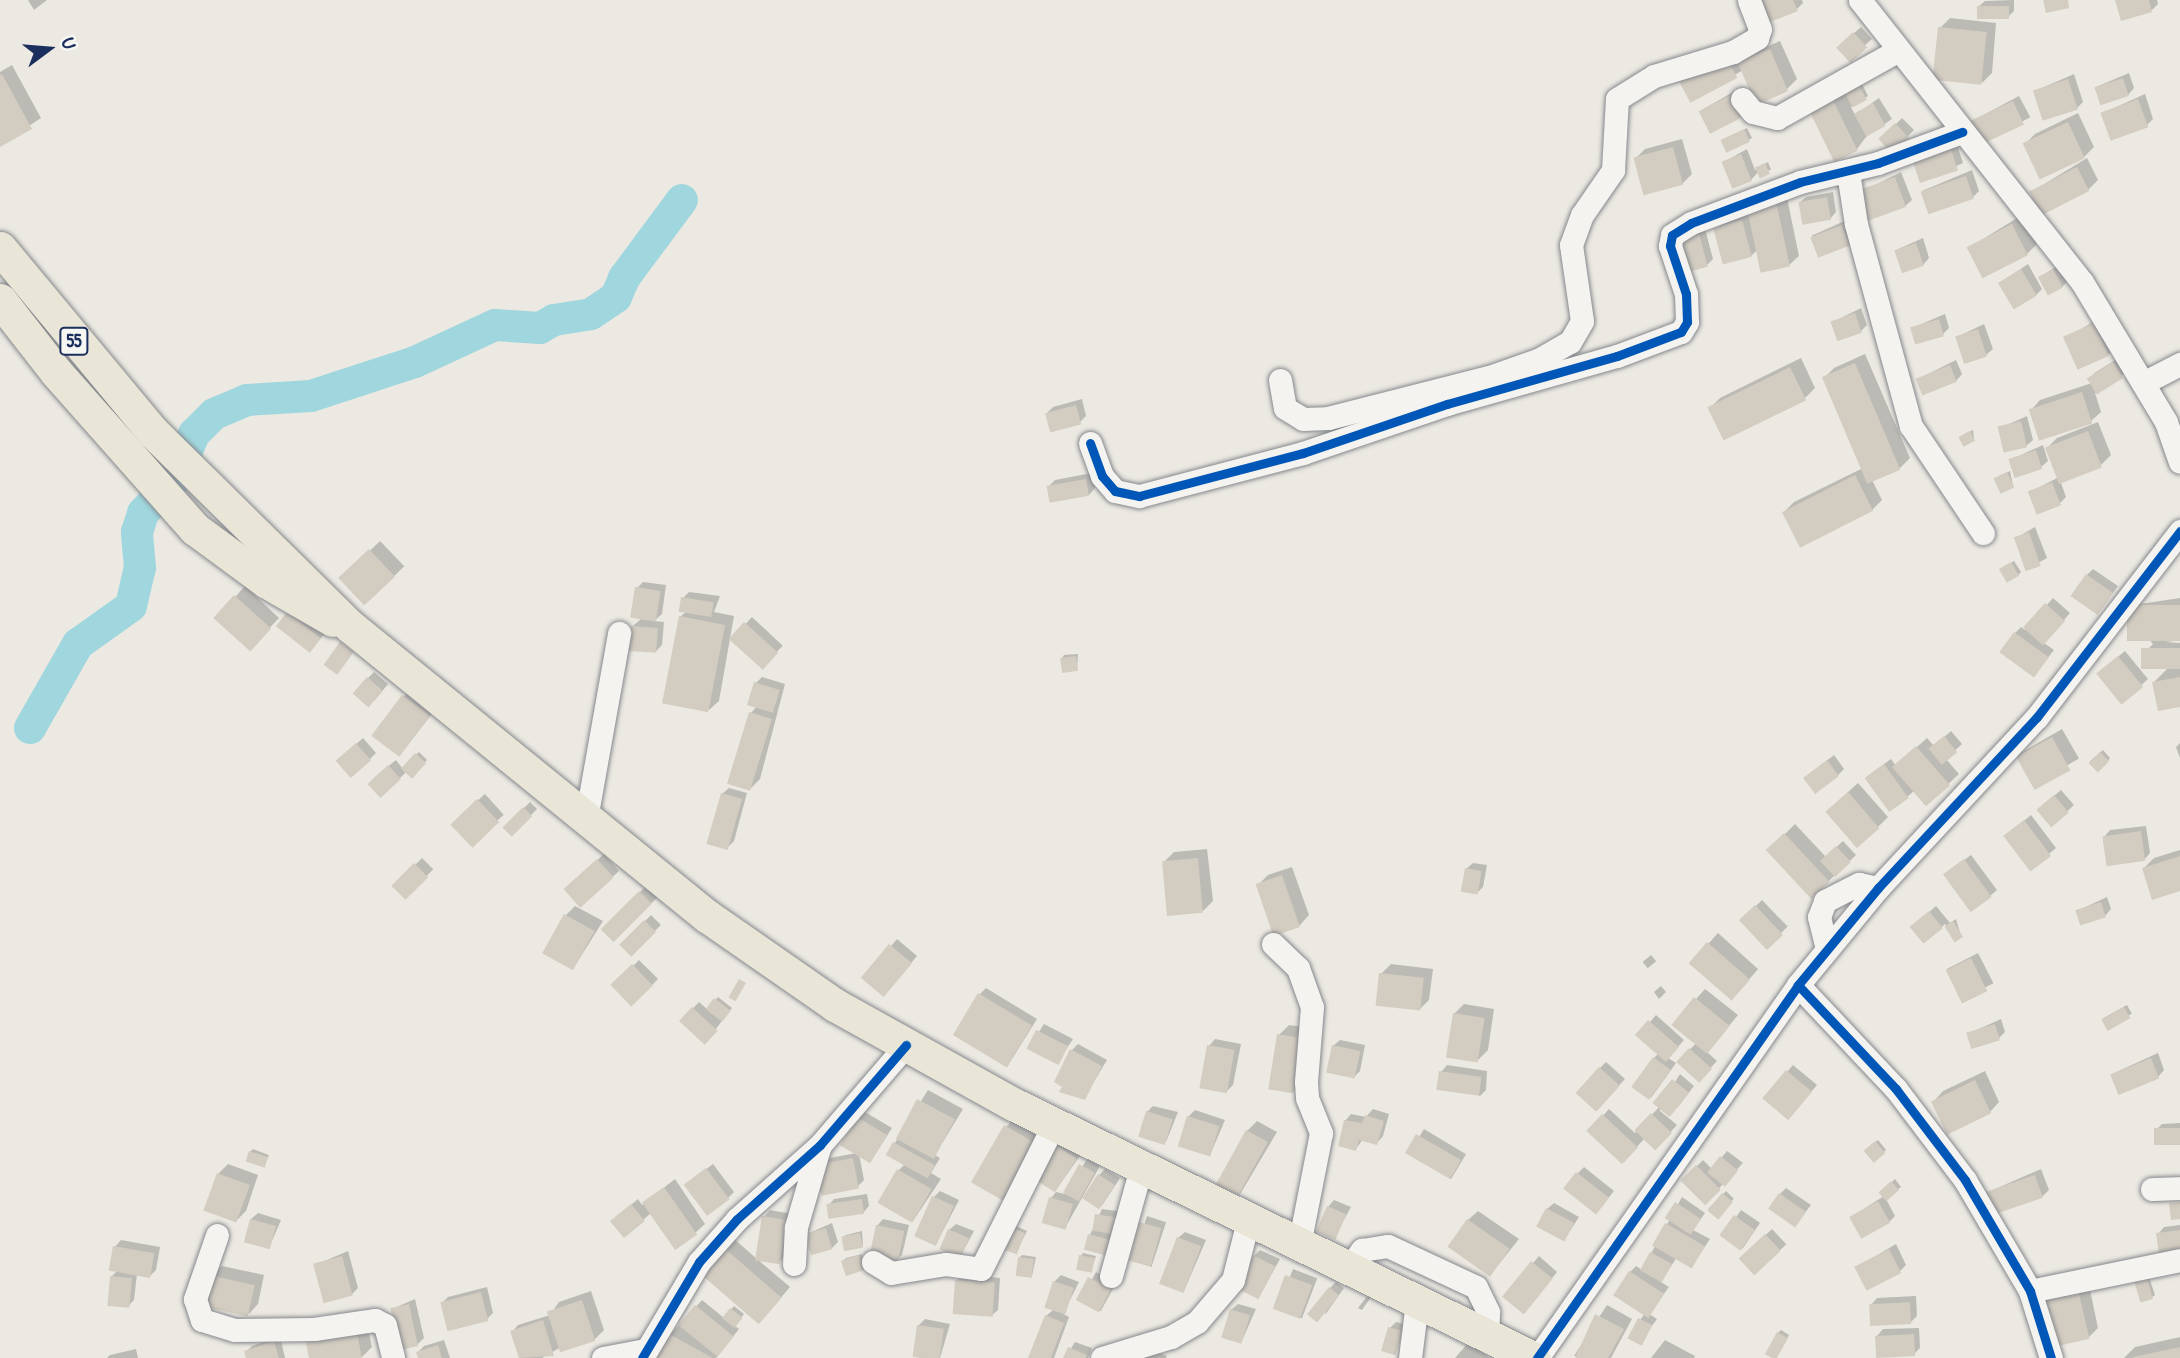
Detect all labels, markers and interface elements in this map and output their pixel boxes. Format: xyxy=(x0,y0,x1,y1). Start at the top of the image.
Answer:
north arrow xyxy=(14,14,84,84)
text: U xyxy=(55,35,83,52)
road number: 55 xyxy=(58,326,90,356)

